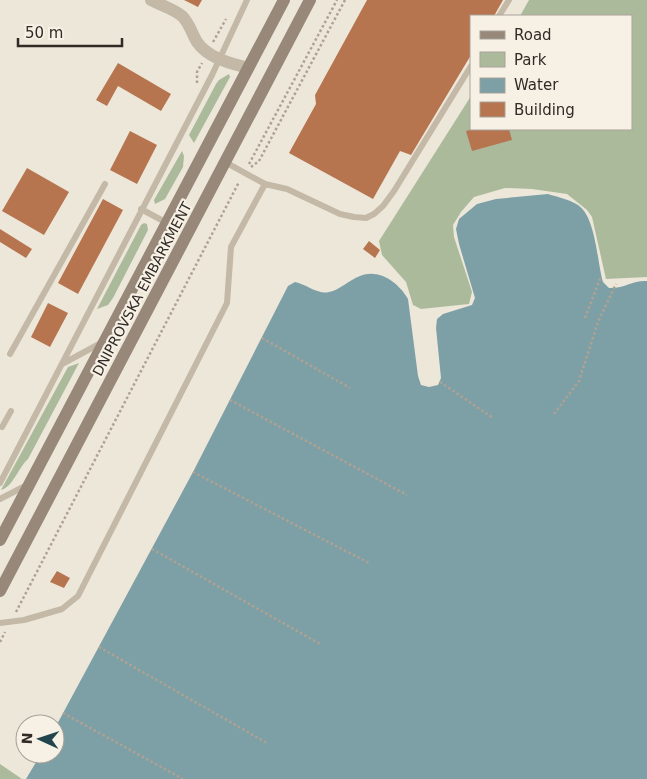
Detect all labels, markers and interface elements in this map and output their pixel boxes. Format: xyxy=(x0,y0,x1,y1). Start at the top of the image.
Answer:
scale bar xyxy=(18,15,121,47)
legend xyxy=(470,15,632,130)
text: 50 m xyxy=(25,24,63,42)
text: Road xyxy=(514,26,552,44)
text: Park xyxy=(514,51,547,69)
text: Water xyxy=(514,76,559,94)
text: Building xyxy=(514,101,575,119)
street label: DNIPROVSKA EMBARKMENT xyxy=(89,199,195,379)
north arrow xyxy=(15,714,65,764)
text: N xyxy=(19,732,35,745)

